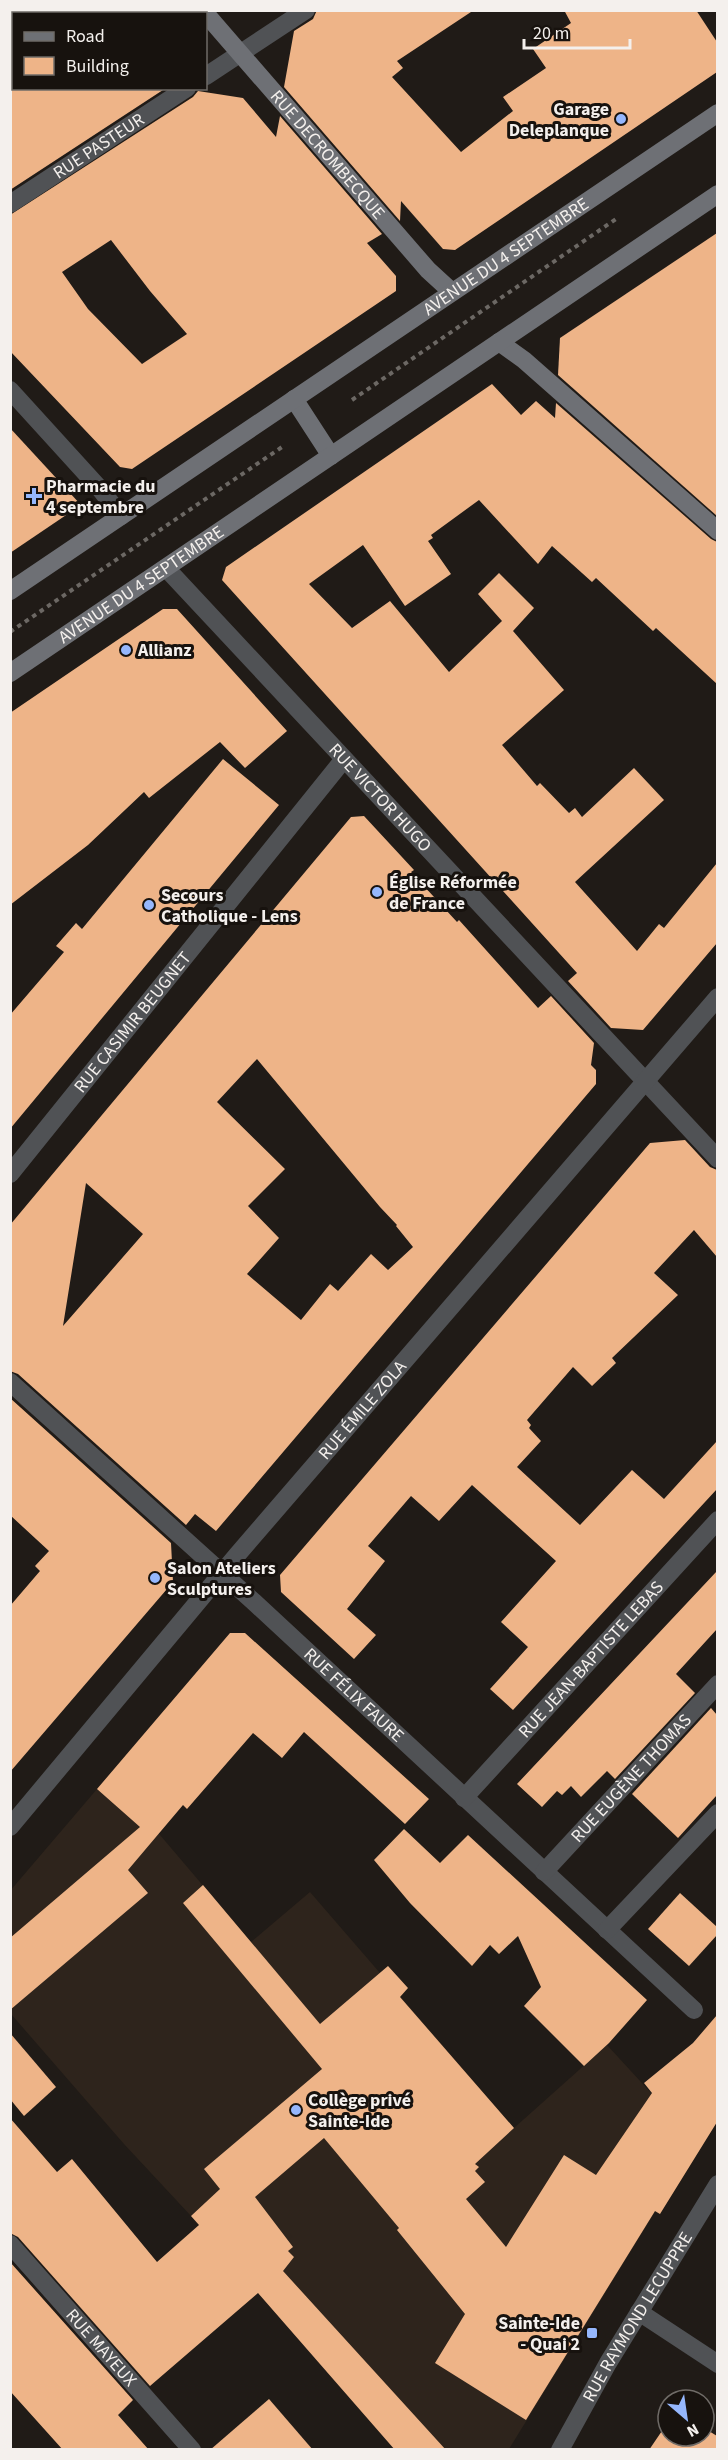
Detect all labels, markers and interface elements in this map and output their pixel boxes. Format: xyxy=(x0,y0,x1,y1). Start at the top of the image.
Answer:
legend xyxy=(12,12,207,90)
scale bar xyxy=(524,12,630,50)
text: 20 m xyxy=(533,21,569,46)
text: Road xyxy=(66,24,105,49)
text: Building xyxy=(66,54,129,79)
street label: RUE DECROMBECQUE xyxy=(265,84,391,225)
place label: Garage Deleplanque xyxy=(509,97,609,143)
street label: RUE PASTEUR xyxy=(48,107,149,185)
marker: Garage Deleplanque xyxy=(614,112,628,126)
street label: AVENUE DU 4 SEPTEMBRE xyxy=(418,191,593,321)
place label: Pharmacie du 4 septembre xyxy=(46,474,155,520)
marker: Pharmacie du 4 septembre xyxy=(27,489,41,503)
street label: AVENUE DU 4 SEPTEMBRE xyxy=(53,519,229,649)
place label: Allianz xyxy=(137,638,192,663)
marker: Allianz xyxy=(119,643,133,657)
street label: RUE VICTOR HUGO xyxy=(323,738,437,857)
place label: Église Réformée de France xyxy=(389,870,517,916)
place label: Secours Catholique - Lens xyxy=(161,883,298,929)
marker: Église Réformée de France xyxy=(370,885,384,899)
marker: Secours Catholique - Lens xyxy=(142,898,156,912)
street label: RUE CASIMIR BEUGNET xyxy=(68,946,197,1098)
street label: RUE ÉMILE ZOLA xyxy=(312,1354,412,1465)
place label: Salon Ateliers Sculptures xyxy=(167,1556,276,1602)
marker: Salon Ateliers Sculptures xyxy=(148,1571,162,1585)
street label: RUE JEAN-BAPTISTE LEBAS xyxy=(512,1575,669,1743)
street label: RUE FÉLIX FAURE xyxy=(298,1642,410,1748)
street label: RUE EUGÈNE THOMAS xyxy=(565,1708,697,1848)
place label: Collège privé Sainte-Ide xyxy=(308,2088,411,2134)
marker: Collège privé Sainte-Ide xyxy=(289,2103,303,2117)
street label: RUE RAYMOND LECUPPRE xyxy=(576,2227,698,2406)
street label: RUE MAYEUX xyxy=(60,2303,143,2392)
place label: Sainte-Ide - Quai 2 xyxy=(498,2311,580,2357)
marker: Sainte-Ide - Quai 2 xyxy=(585,2326,599,2340)
north arrow xyxy=(656,2388,716,2448)
text: N xyxy=(683,2418,703,2442)

